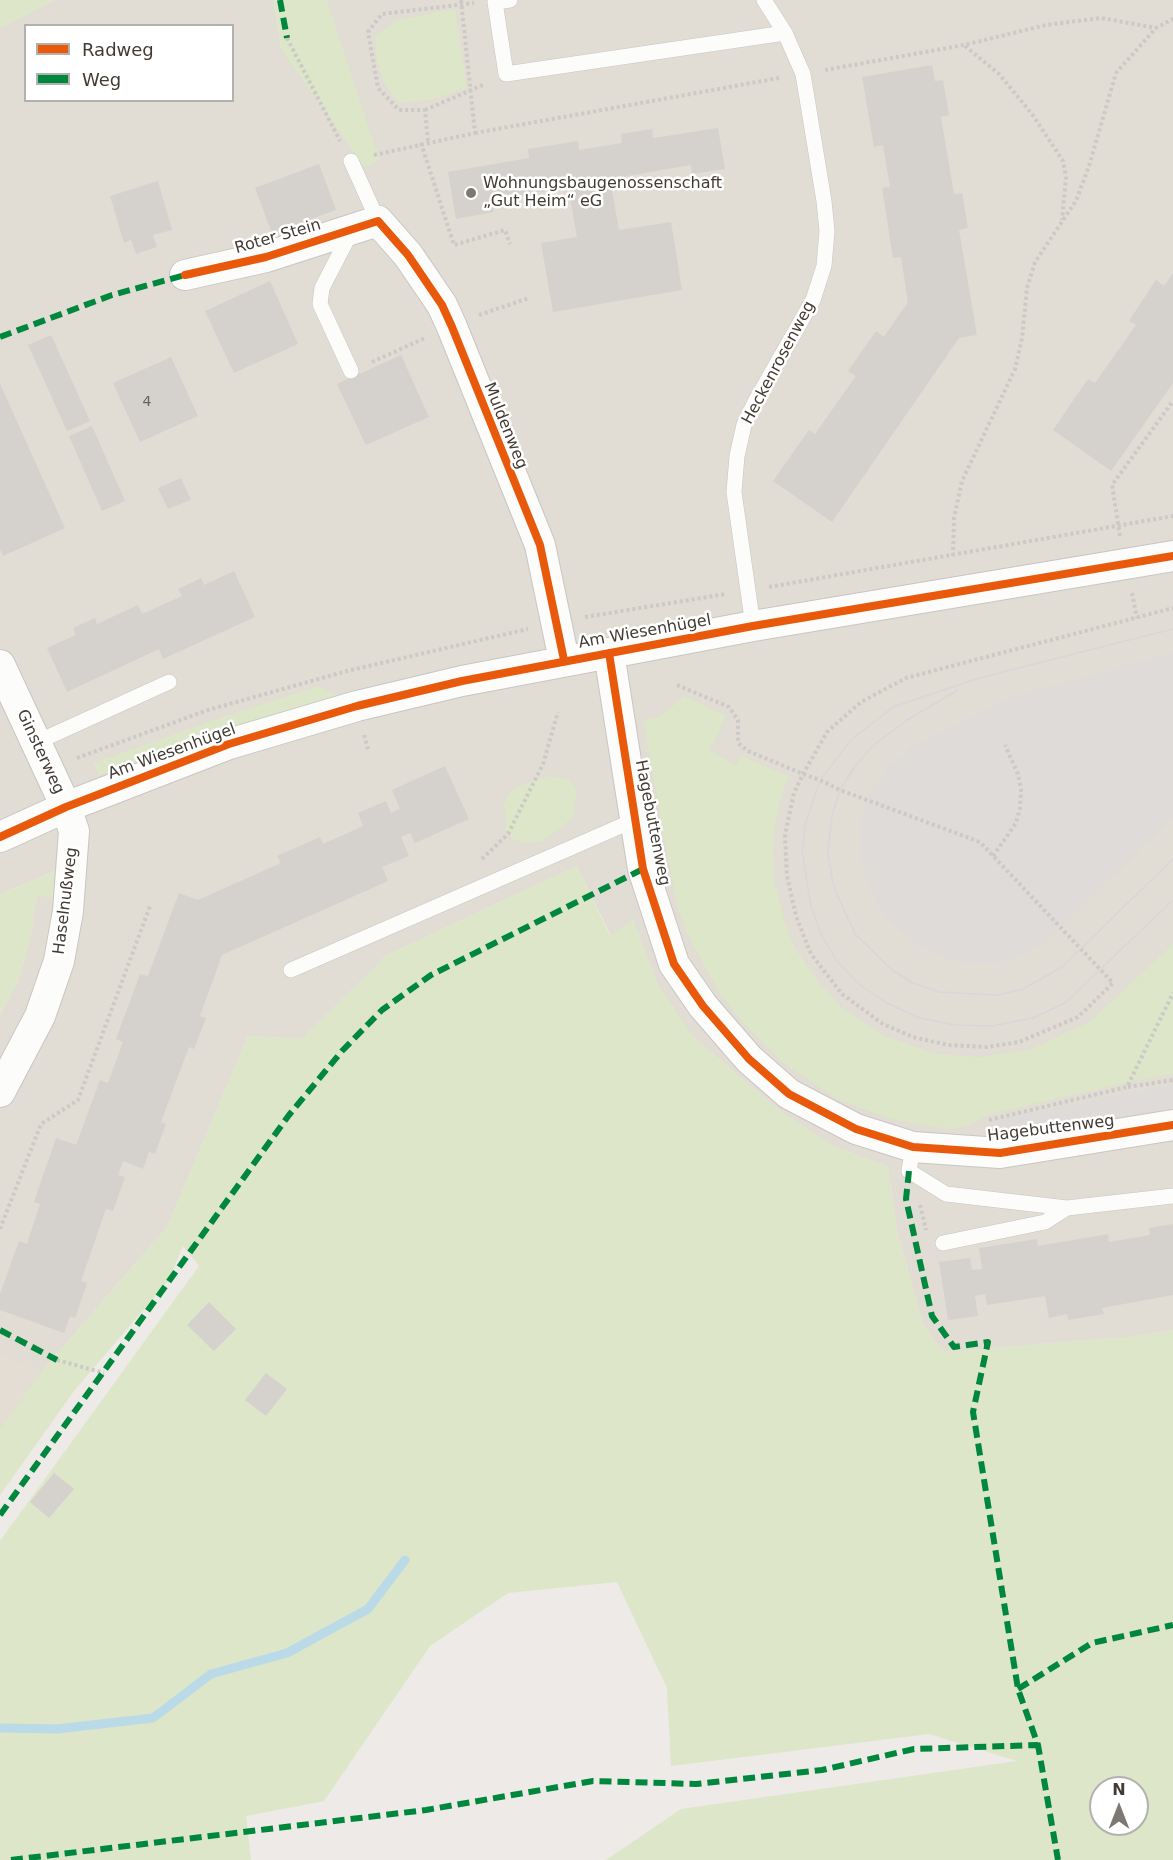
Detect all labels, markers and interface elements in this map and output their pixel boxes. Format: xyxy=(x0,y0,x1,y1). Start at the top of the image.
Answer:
legend xyxy=(24,24,234,102)
text: Radweg xyxy=(82,39,154,60)
text: Weg xyxy=(82,69,121,90)
place label: Wohnungsbaugenossenschaft „Gut Heim“ eG xyxy=(483,174,722,212)
marker: Wohnungsbaugenossenschaft „Gut Heim“ eG xyxy=(464,186,478,200)
street label: Roter Stein xyxy=(233,216,323,258)
street label: Heckenrosenweg xyxy=(738,298,820,428)
street label: Muldenweg xyxy=(479,380,531,472)
house number: 4 xyxy=(143,394,151,410)
street label: Am Wiesenhügel xyxy=(577,611,713,653)
street label: Ginsterweg xyxy=(12,707,68,797)
street label: Am Wiesenhügel xyxy=(106,720,238,784)
street label: Hagebuttenweg xyxy=(630,758,674,888)
street label: Haselnußweg xyxy=(50,846,82,956)
street label: Hagebuttenweg xyxy=(986,1112,1116,1146)
north arrow xyxy=(1089,1776,1149,1836)
text: N xyxy=(1112,1780,1126,1799)

